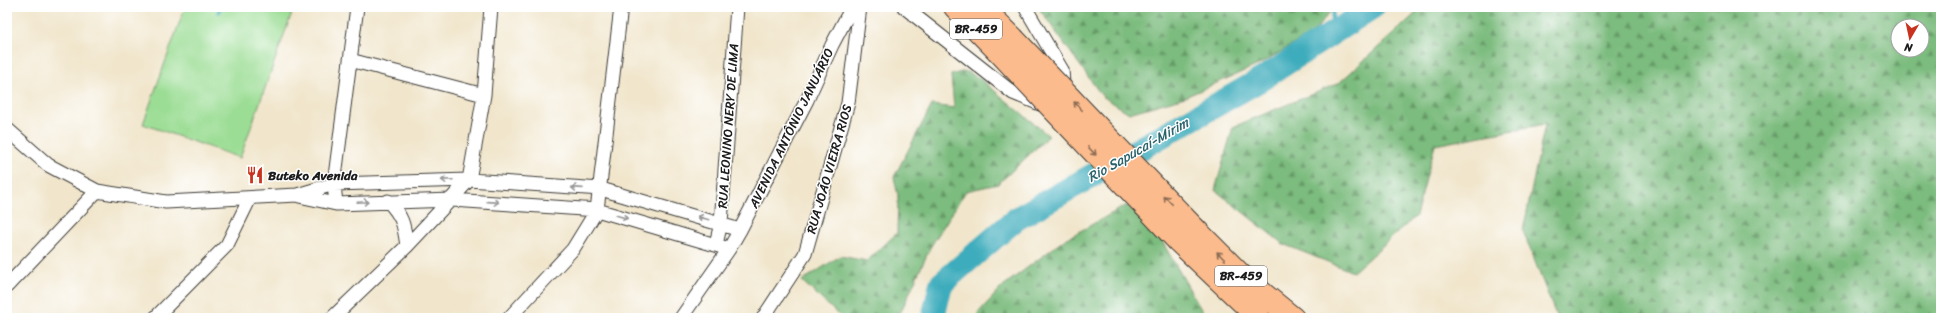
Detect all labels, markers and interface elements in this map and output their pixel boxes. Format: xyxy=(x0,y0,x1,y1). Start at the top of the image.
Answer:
north arrow xyxy=(1890,18,1930,58)
road number: BR-459 xyxy=(950,19,1002,39)
text: N xyxy=(1903,37,1915,58)
street label: RUA LEONINO NERY DE LIMA xyxy=(711,43,745,209)
street label: AVENIDA ANTÔNIO JANUÁRIO xyxy=(742,44,840,213)
one-way arrow xyxy=(1073,101,1083,111)
street label: RUA JOÃO VIEIRA RIOS xyxy=(800,102,858,236)
water label: Rio Sapucaí-Mirim xyxy=(1082,110,1195,189)
one-way arrow xyxy=(1087,145,1096,155)
place label: Buteko Avenida xyxy=(268,164,358,187)
restaurant icon: Buteko Avenida xyxy=(245,165,265,185)
one-way arrow xyxy=(441,177,454,184)
one-way arrow xyxy=(571,184,584,191)
one-way arrow xyxy=(1163,195,1173,205)
one-way arrow xyxy=(356,199,369,206)
one-way arrow xyxy=(486,199,499,206)
one-way arrow xyxy=(615,214,628,221)
one-way arrow xyxy=(697,214,710,221)
one-way arrow xyxy=(1216,251,1226,261)
road number: BR-459 xyxy=(1215,266,1267,286)

